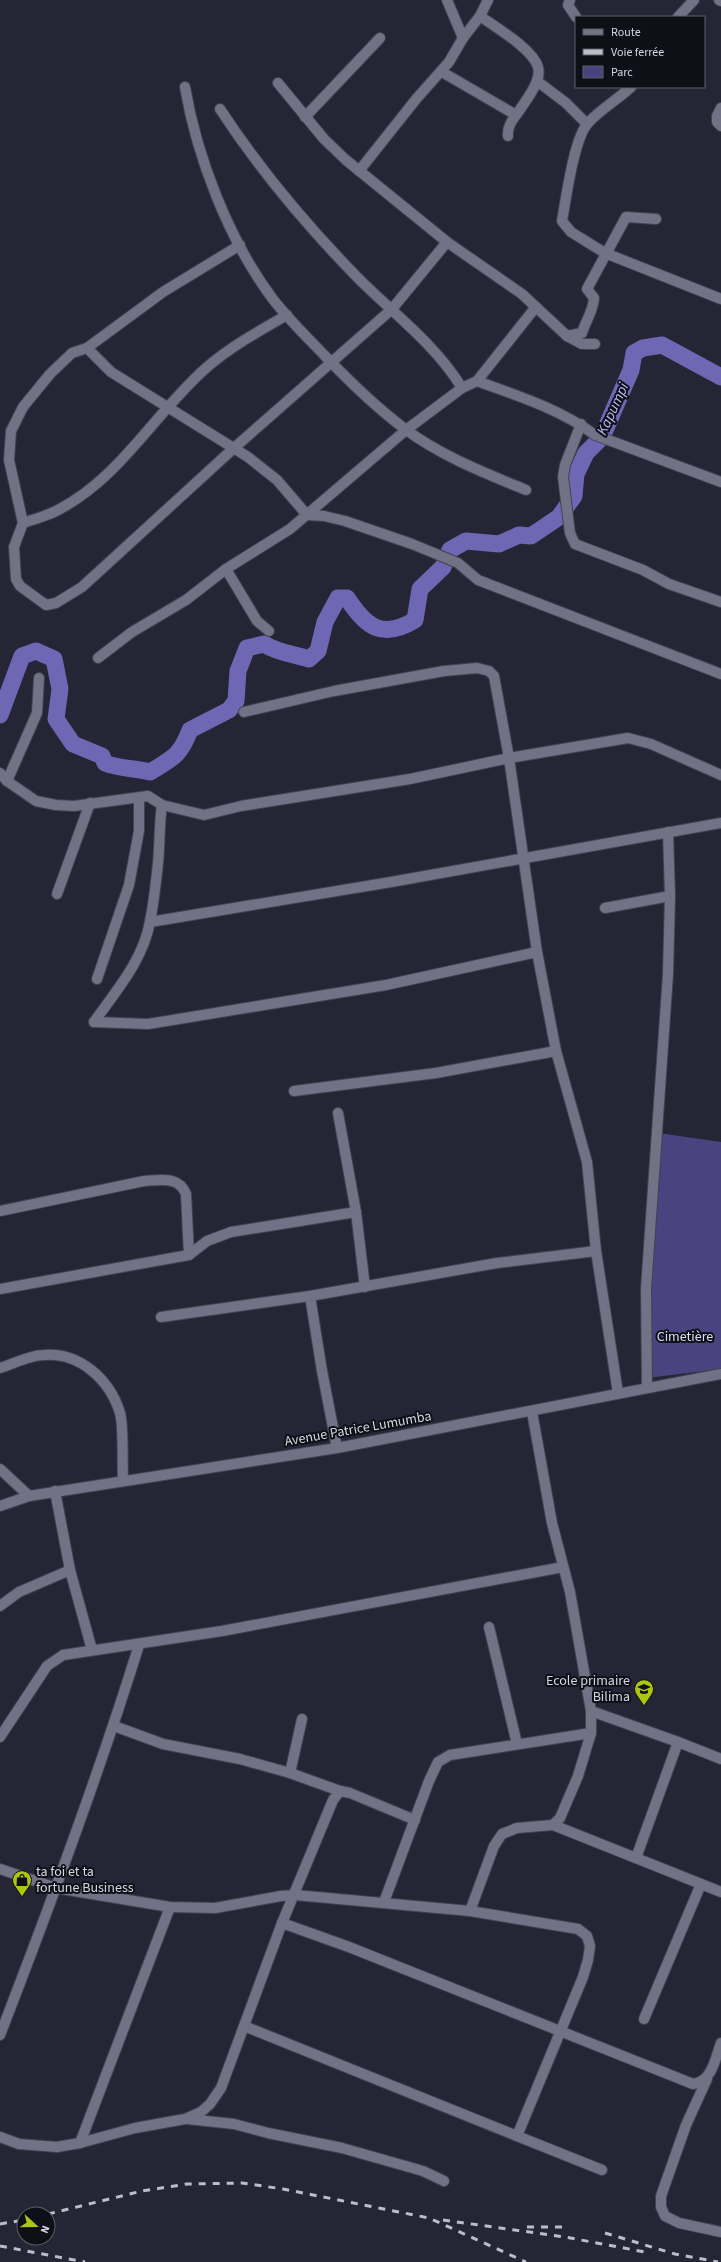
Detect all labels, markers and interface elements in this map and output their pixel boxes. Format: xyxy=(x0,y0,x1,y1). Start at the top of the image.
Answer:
legend xyxy=(575,16,705,88)
text: Route xyxy=(611,24,641,41)
text: Voie ferrée xyxy=(611,44,664,61)
text: Parc xyxy=(611,64,633,81)
water label: Kapumpi xyxy=(592,379,634,439)
park label: Cimetière xyxy=(657,1327,713,1347)
street label: Avenue Patrice Lumumba xyxy=(283,1406,433,1452)
place label: Ecole primaire Bilima xyxy=(546,1671,630,1707)
school or university icon: Ecole primaire Bilima xyxy=(633,1678,655,1706)
place label: ta foi et ta fortune Business xyxy=(36,1862,134,1898)
shop icon: ta foi et ta fortune Business xyxy=(11,1869,33,1897)
north arrow xyxy=(16,2206,56,2246)
text: N xyxy=(37,2223,53,2236)

